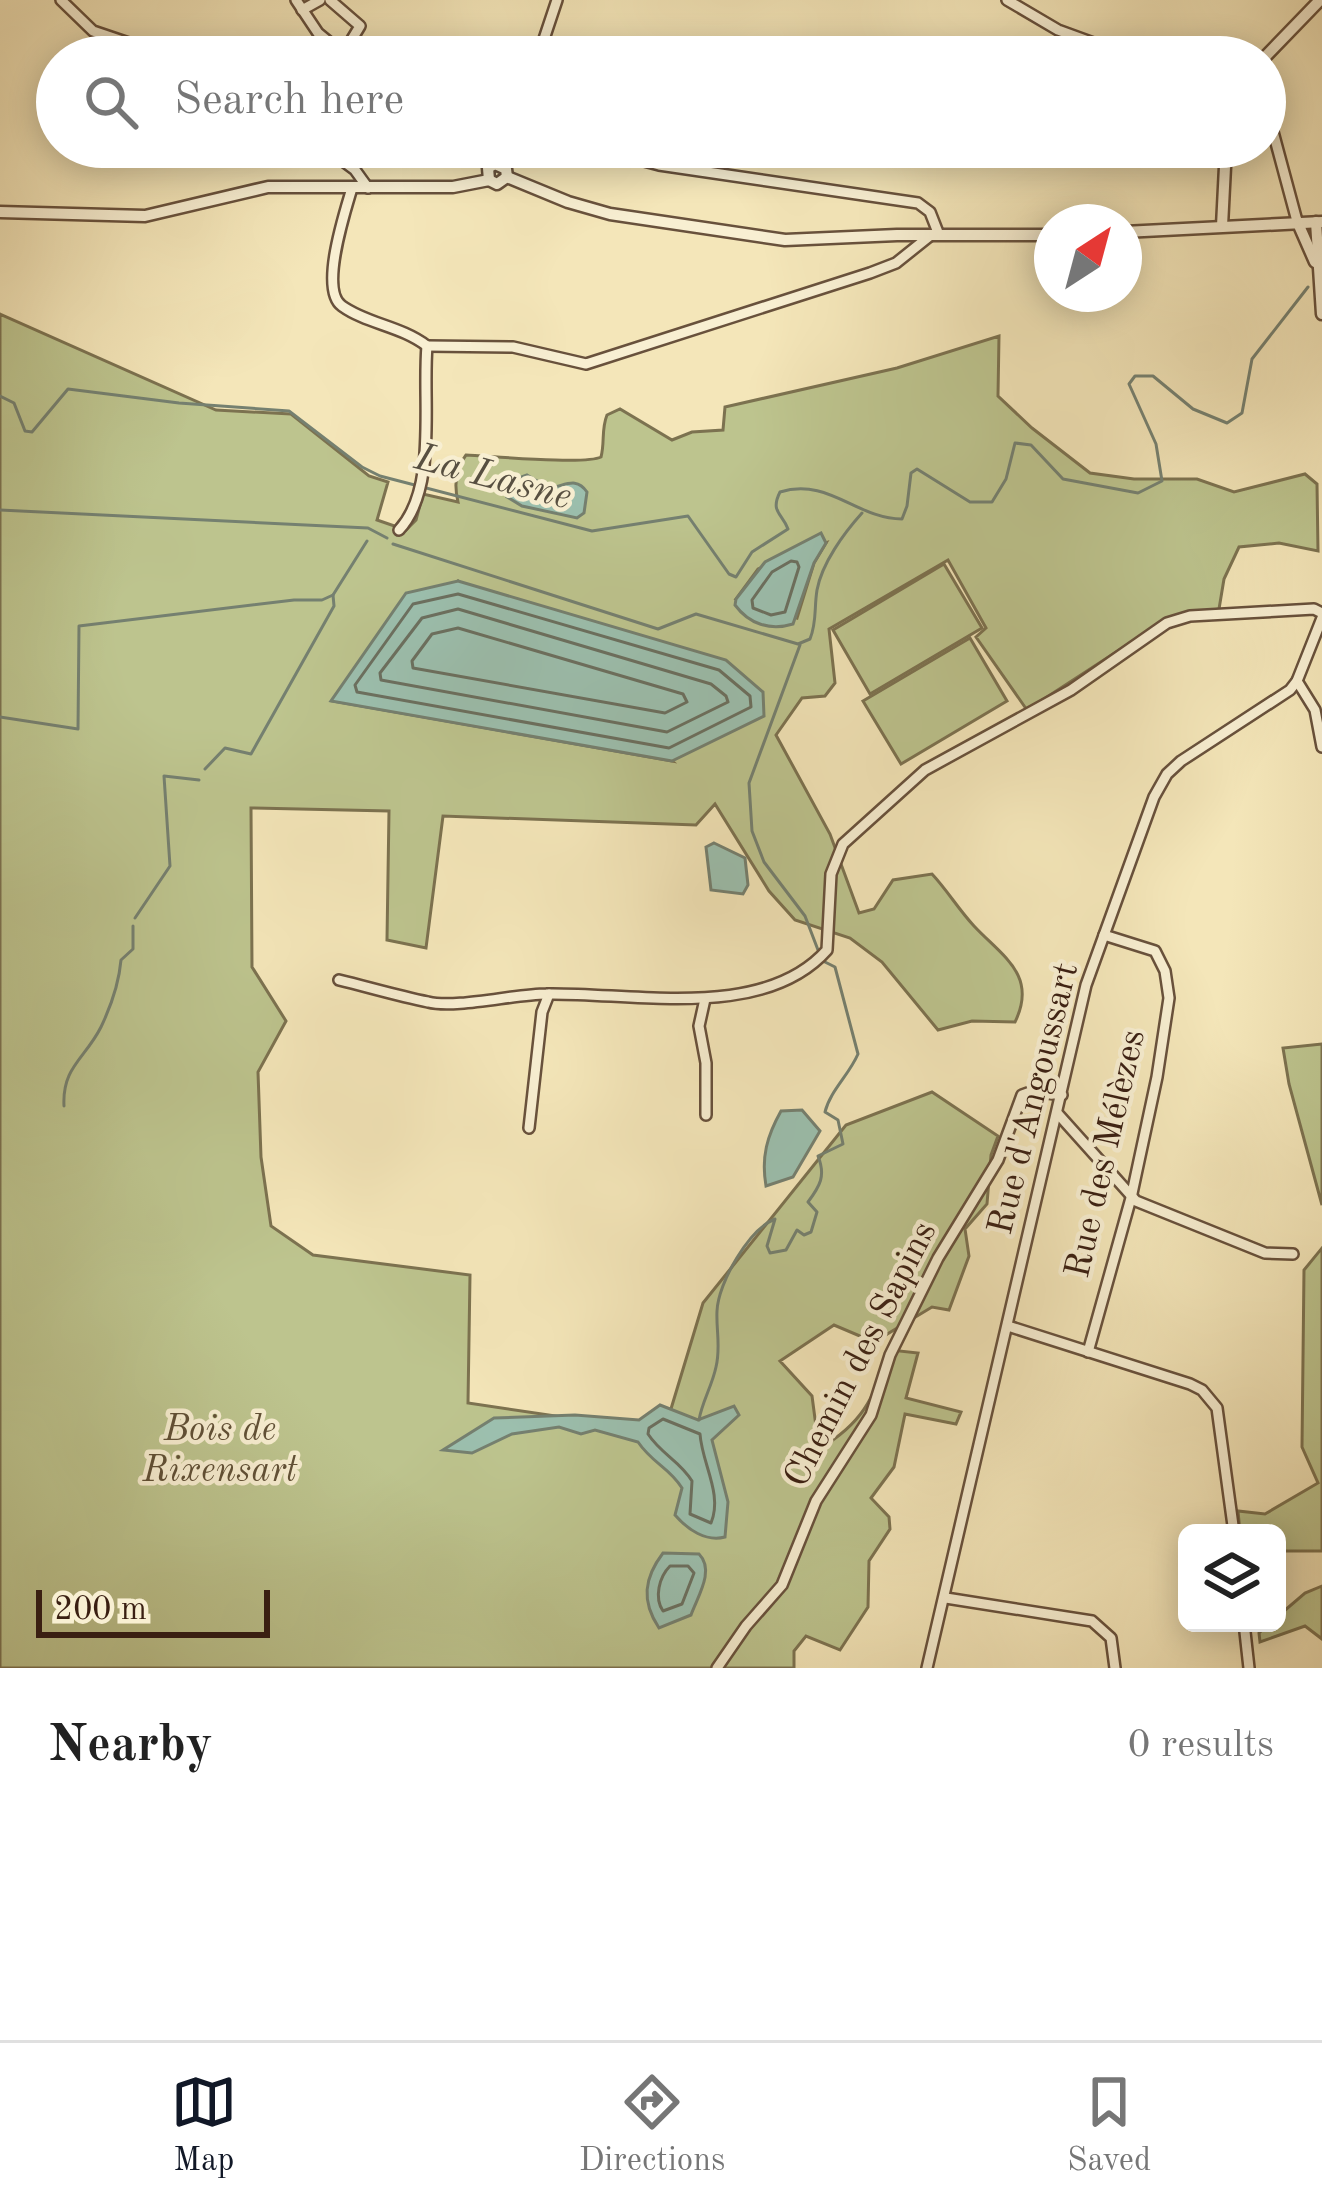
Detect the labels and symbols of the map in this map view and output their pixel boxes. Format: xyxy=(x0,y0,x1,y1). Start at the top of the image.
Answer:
north arrow xyxy=(1034,204,1142,312)
water label: La Lasne xyxy=(409,438,576,518)
street label: Rue d'Angoussart xyxy=(984,959,1086,1239)
street label: Rue des Mélèzes xyxy=(1061,1026,1153,1282)
street label: Chemin des Sapins xyxy=(780,1216,944,1494)
park label: Bois de Rixensart xyxy=(141,1413,298,1490)
scale bar xyxy=(36,1584,270,1637)

